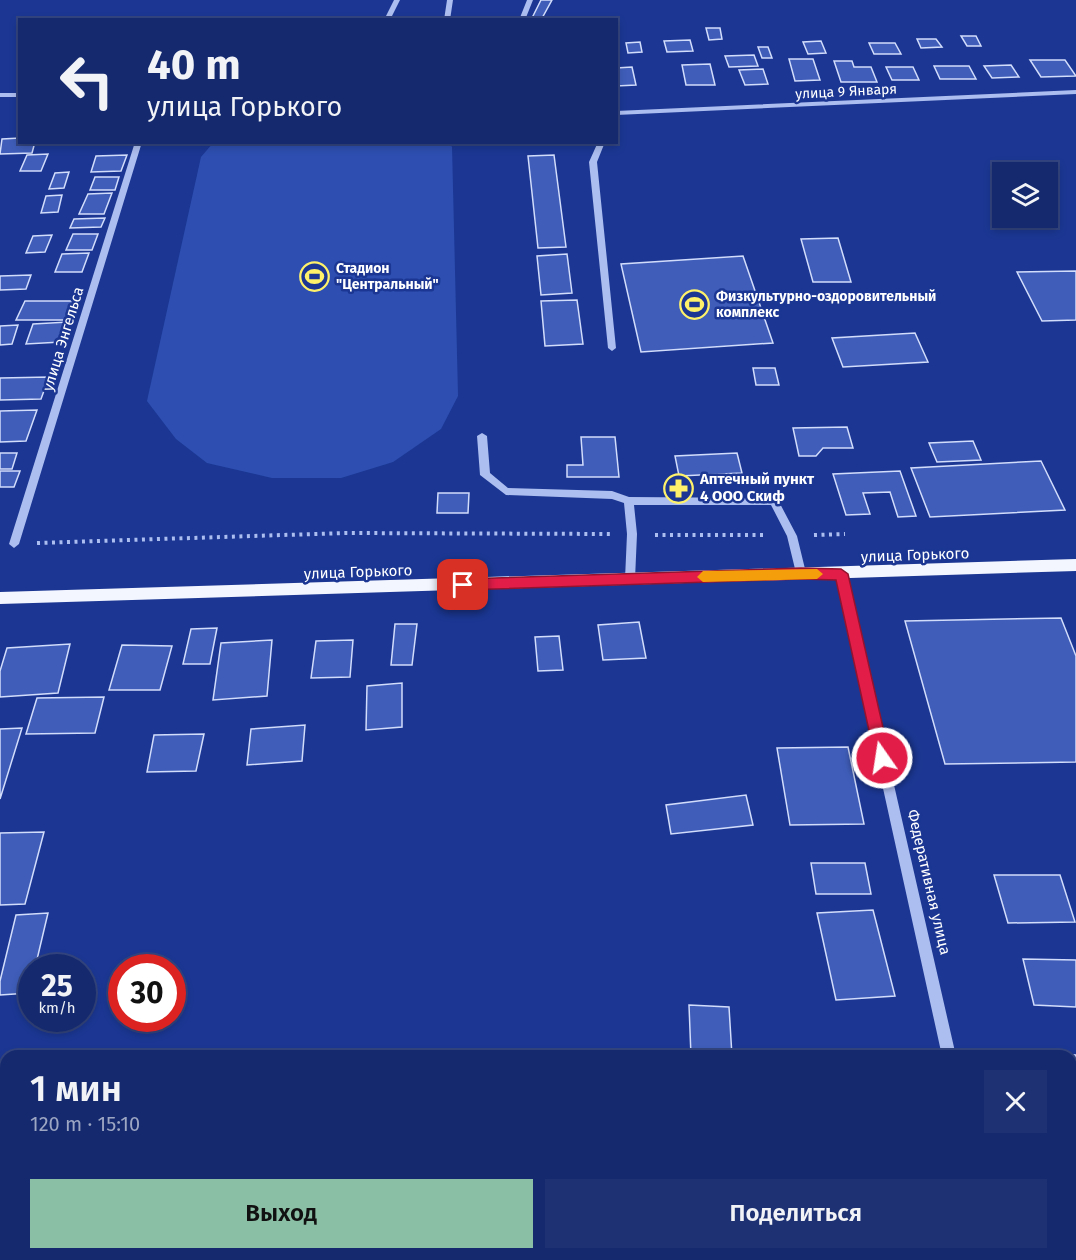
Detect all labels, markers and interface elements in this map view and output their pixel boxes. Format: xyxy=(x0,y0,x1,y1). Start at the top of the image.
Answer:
text: 40 m xyxy=(147,40,241,90)
icon: left xyxy=(48,42,126,120)
street label: улица 9 Января xyxy=(795,80,897,103)
text: улица Горького xyxy=(147,91,342,123)
map controls xyxy=(992,162,1058,228)
button: layers xyxy=(992,162,1058,228)
sports icon: Стадион "Центральный" xyxy=(299,260,331,292)
place label: Стадион "Центральный" xyxy=(336,260,439,293)
street label: улица Энгельса xyxy=(39,285,87,393)
sports icon: Физкультурно-оздоровительный комплекс xyxy=(679,288,711,320)
place label: Физкультурно-оздоровительный комплекс xyxy=(716,288,936,321)
place label: Аптечный пункт 4 ООО Скиф xyxy=(699,470,815,505)
pharmacy icon: Аптечный пункт 4 ООО Скиф xyxy=(663,472,695,504)
street label: улица Горького xyxy=(860,544,970,566)
pin xyxy=(437,559,488,610)
street label: улица Горького xyxy=(303,561,413,583)
icon: arrive xyxy=(446,568,479,601)
position arrow xyxy=(850,726,914,790)
street label: Федеративная улица xyxy=(903,807,955,957)
speed limit sign: 30 xyxy=(108,954,186,1032)
text: 25 xyxy=(41,968,73,1004)
text: km/h xyxy=(38,999,76,1017)
text: 1 мин xyxy=(30,1067,122,1111)
button: close xyxy=(984,1070,1047,1133)
text: 120 m · 15:10 xyxy=(30,1112,140,1136)
button: Выход xyxy=(30,1179,533,1248)
button: Поделиться xyxy=(545,1179,1047,1248)

